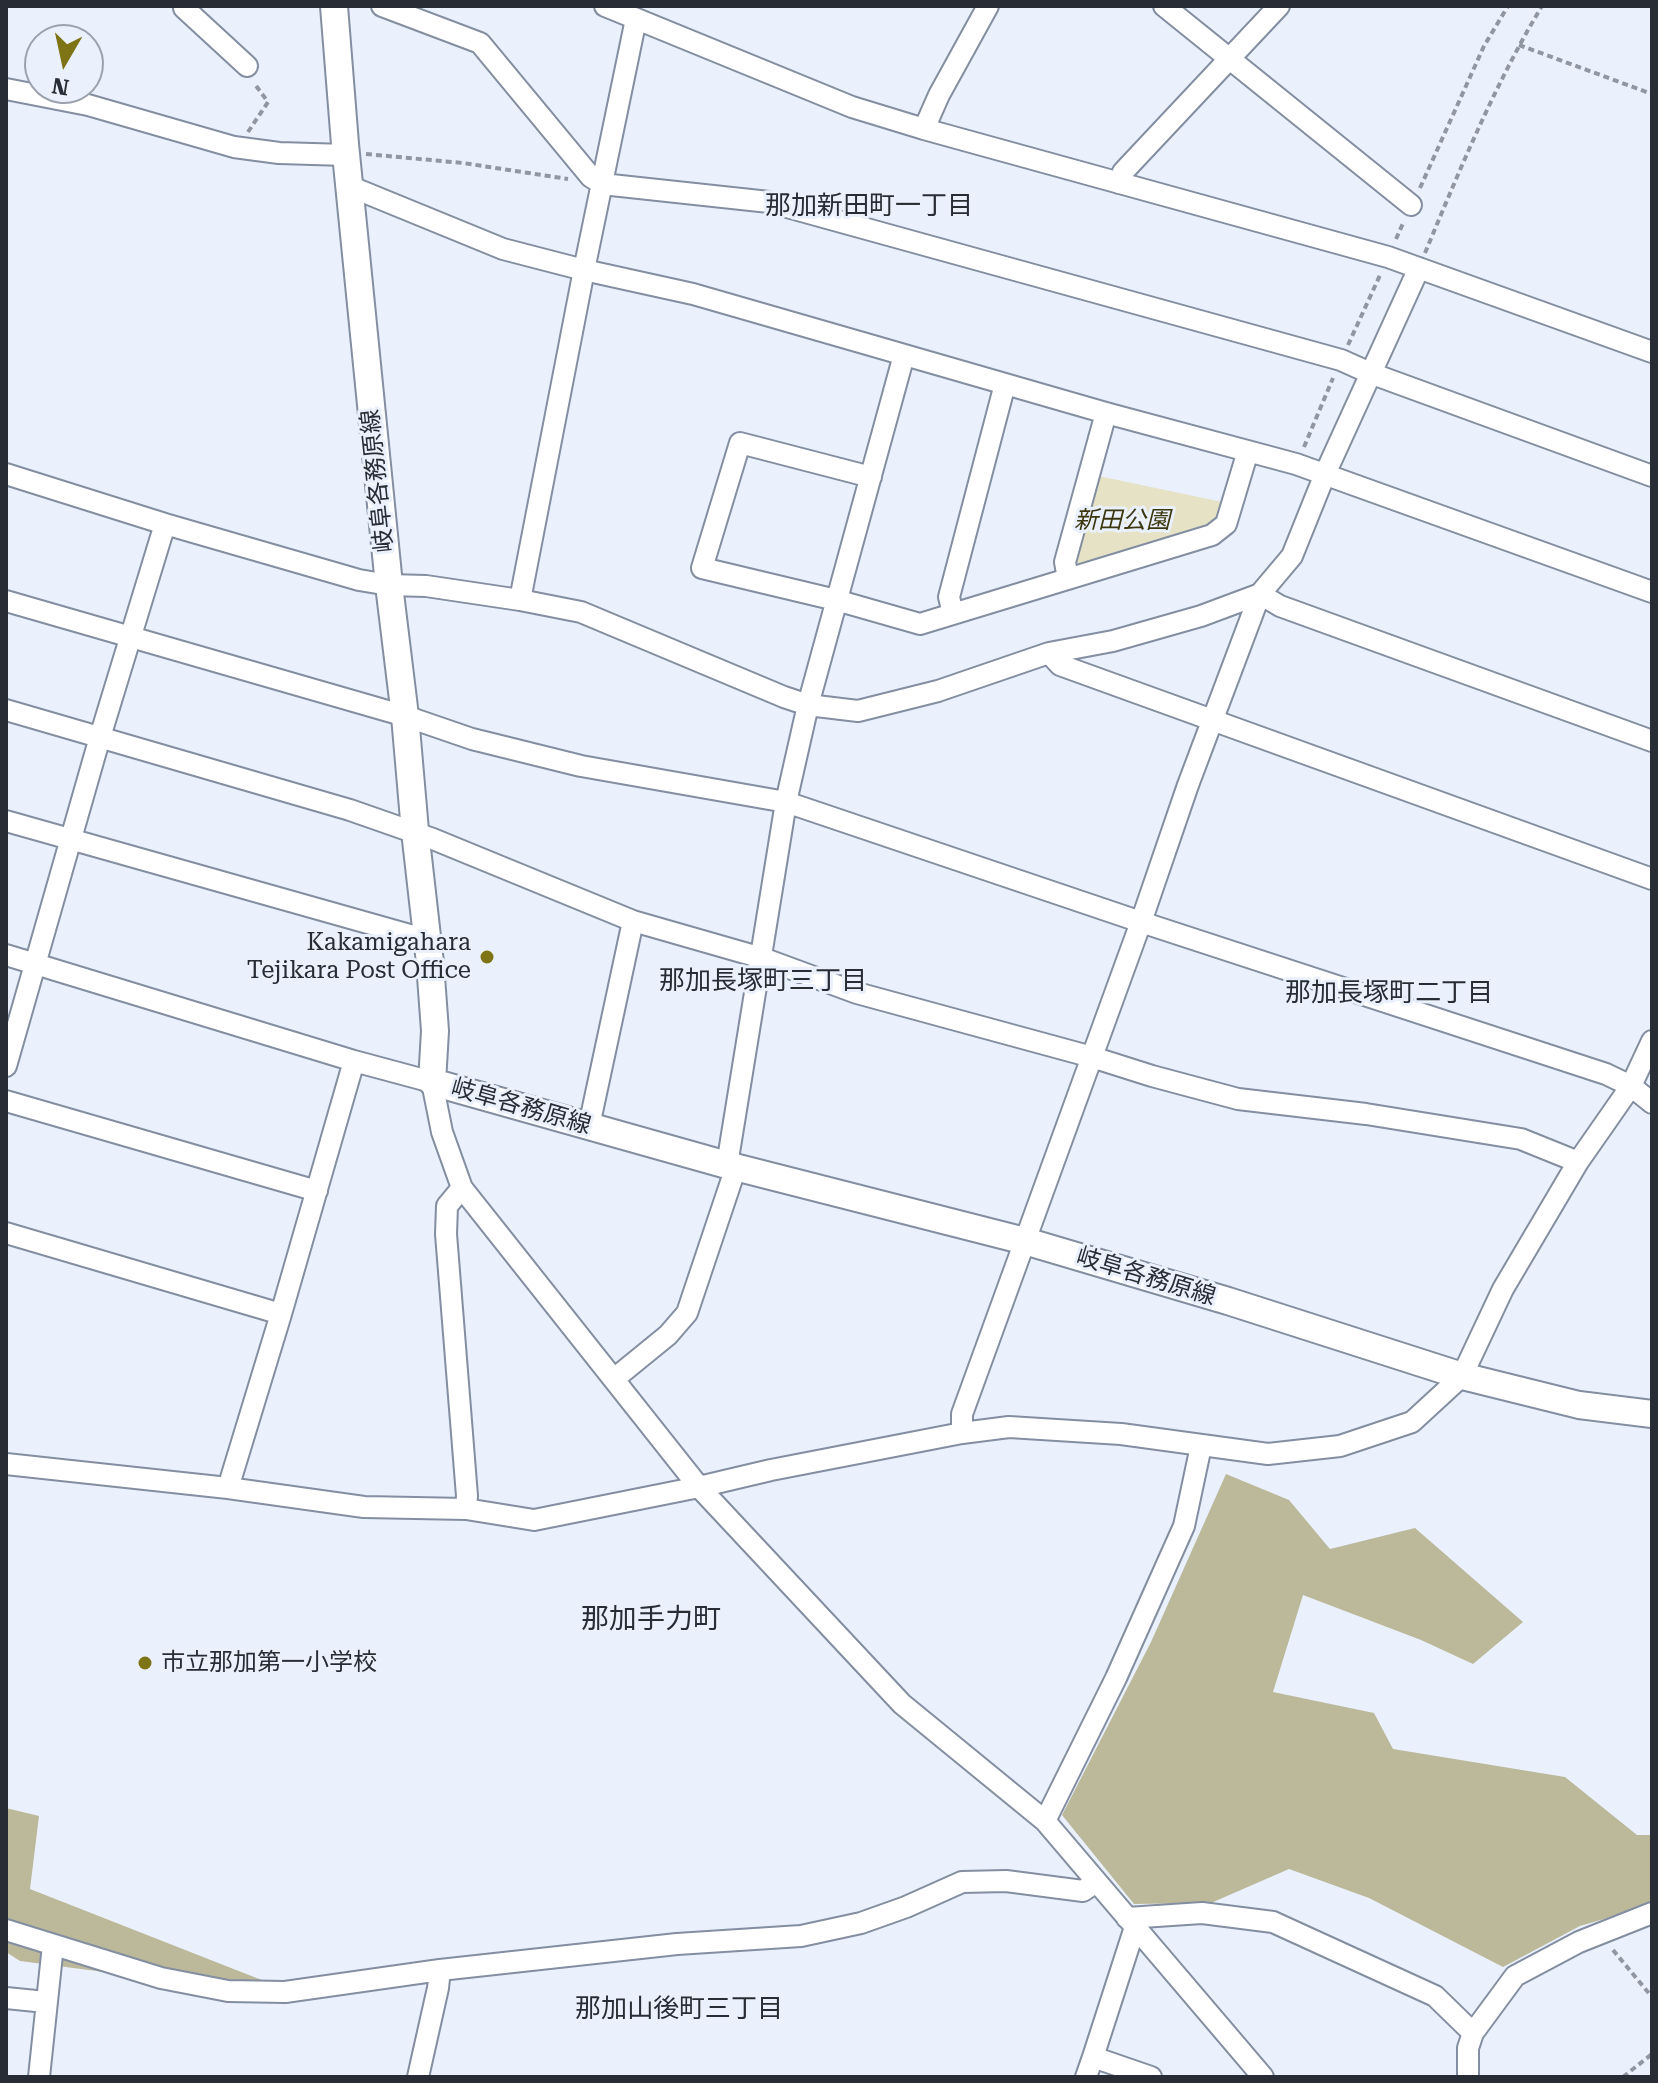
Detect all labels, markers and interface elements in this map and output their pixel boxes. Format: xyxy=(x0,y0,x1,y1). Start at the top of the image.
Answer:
north arrow xyxy=(24,24,104,104)
text: N xyxy=(50,73,71,100)
district label: 那加新田町一丁目 xyxy=(765,190,973,222)
street label: 岐阜各務原線 xyxy=(356,408,400,554)
park label: 新田公園 xyxy=(1074,507,1170,535)
place label: Kakamigahara Tejikara Post Office xyxy=(247,929,471,985)
marker: Kakamigahara Tejikara Post Office xyxy=(478,948,496,966)
district label: 那加長塚町三丁目 xyxy=(659,965,867,997)
district label: 那加長塚町二丁目 xyxy=(1285,977,1493,1009)
street label: 岐阜各務原線 xyxy=(448,1073,594,1141)
street label: 岐阜各務原線 xyxy=(1073,1242,1219,1312)
district label: 那加手力町 xyxy=(581,1603,721,1637)
place label: 市立那加第一小学校 xyxy=(161,1649,377,1677)
marker: 市立那加第一小学校 xyxy=(136,1654,154,1672)
district label: 那加山後町三丁目 xyxy=(575,1993,783,2025)

